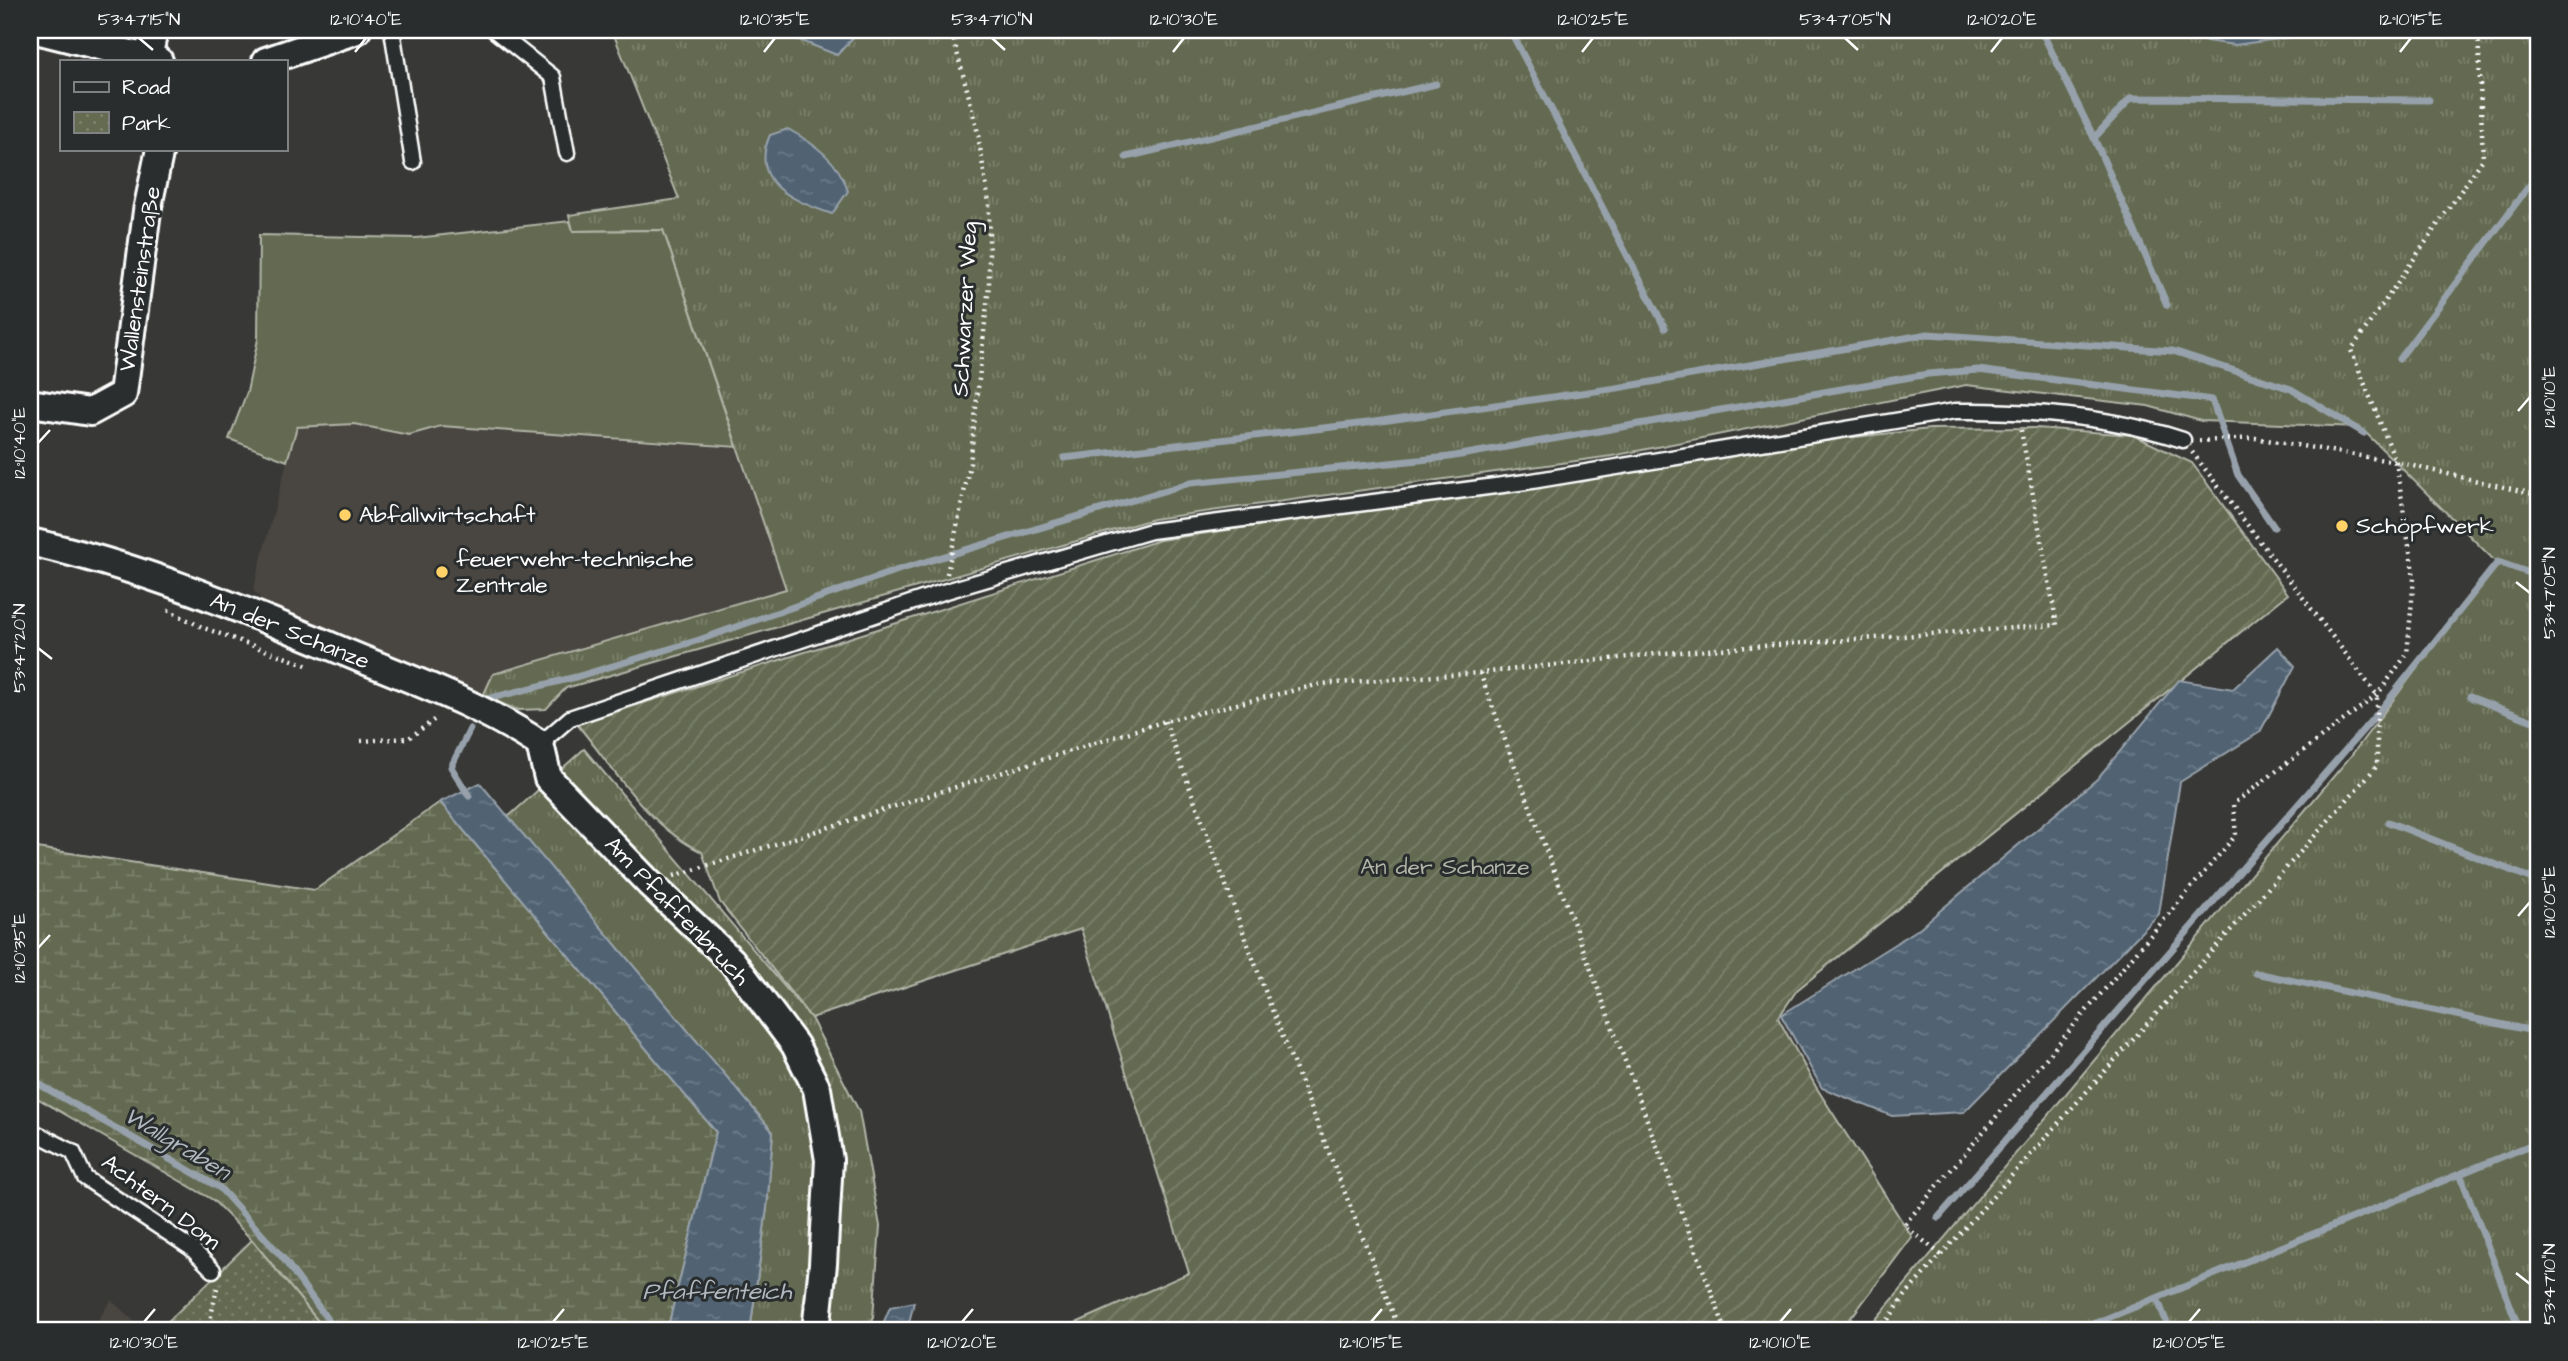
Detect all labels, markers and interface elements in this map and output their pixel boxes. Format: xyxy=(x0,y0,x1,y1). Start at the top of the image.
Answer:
text: 53°47'15"N xyxy=(98,7,180,32)
text: 12°10'40"E xyxy=(330,7,402,32)
text: 12°10'35"E xyxy=(740,7,810,32)
text: 53°47'10"N xyxy=(951,7,1033,32)
text: 12°10'30"E xyxy=(1150,7,1219,32)
text: 12°10'25"E xyxy=(1557,7,1629,32)
text: 53°47'05"N xyxy=(1799,7,1891,32)
text: 12°10'20"E xyxy=(1967,7,2037,32)
text: 12°10'15"E xyxy=(2379,7,2443,32)
legend xyxy=(60,60,287,150)
text: Road xyxy=(122,73,170,102)
text: Park xyxy=(122,109,171,138)
street label: Wallensteinstraße xyxy=(111,184,169,374)
street label: Schwarzer Weg xyxy=(944,220,987,397)
text: 12°10'10"E xyxy=(2537,366,2562,428)
text: 12°10'40"E xyxy=(7,407,32,479)
place label: Abfallwirtschaft xyxy=(359,499,536,531)
marker: Abfallwirtschaft xyxy=(337,507,353,523)
place label: Schöpfwerk xyxy=(2356,510,2494,542)
marker: Schöpfwerk xyxy=(2334,518,2350,534)
place label: feuerwehr-technische Zentrale xyxy=(456,543,694,601)
text: 53°47'05"N xyxy=(2537,547,2562,639)
marker: feuerwehr-technische Zentrale xyxy=(434,564,450,580)
street label: An der Schanze xyxy=(205,584,375,678)
text: 53°47'20"N xyxy=(7,603,32,693)
street label: Am Pfaffenbruch xyxy=(597,829,757,993)
park label: An der Schanze xyxy=(1360,851,1530,883)
text: 12°10'05"E xyxy=(2537,866,2562,938)
text: 12°10'35"E xyxy=(7,913,32,983)
water label: Wallgraben xyxy=(117,1099,238,1191)
street label: Achtern Dom xyxy=(95,1147,227,1257)
text: 53°47'10"N xyxy=(2537,1243,2562,1325)
water label: Pfaffenteich xyxy=(643,1275,792,1309)
text: 12°10'30"E xyxy=(110,1330,179,1355)
text: 12°10'25"E xyxy=(517,1330,589,1355)
text: 12°10'20"E xyxy=(927,1330,997,1355)
text: 12°10'15"E xyxy=(1339,1330,1403,1355)
text: 12°10'10"E xyxy=(1749,1330,1811,1355)
text: 12°10'05"E xyxy=(2153,1330,2225,1355)

